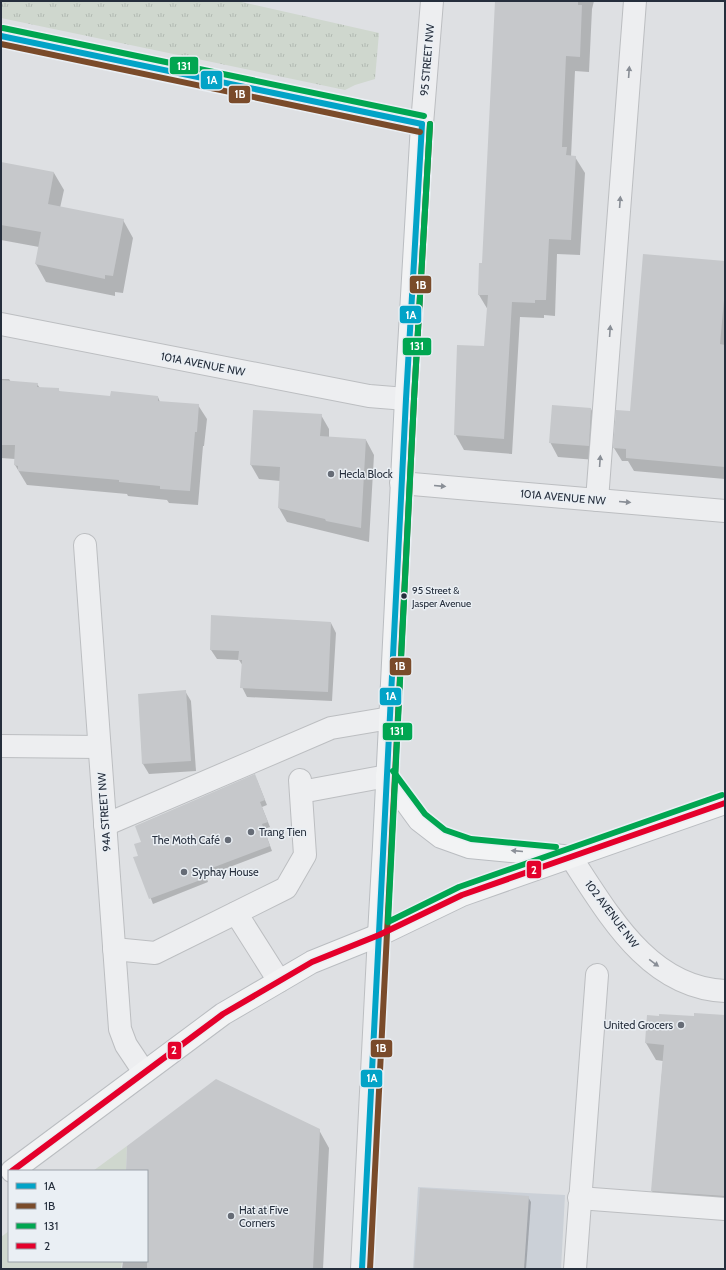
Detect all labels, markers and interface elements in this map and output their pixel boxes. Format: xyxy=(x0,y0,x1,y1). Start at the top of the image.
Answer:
street label: 95 STREET NW xyxy=(417,23,437,97)
line badge: 131 xyxy=(169,56,199,75)
text: 131 xyxy=(177,59,191,73)
one-way arrow xyxy=(626,66,633,78)
line badge: 1A xyxy=(200,70,223,90)
text: 1A xyxy=(207,73,218,87)
line badge: 1B xyxy=(228,85,251,104)
text: 1B xyxy=(235,87,246,101)
one-way arrow xyxy=(616,196,623,208)
line badge: 1B xyxy=(409,275,432,294)
text: 1B xyxy=(416,278,427,292)
line badge: 1A xyxy=(399,305,422,324)
text: 1A xyxy=(406,308,417,322)
one-way arrow xyxy=(606,325,613,337)
line badge: 131 xyxy=(402,337,432,356)
text: 131 xyxy=(410,339,424,353)
street label: 101A AVENUE NW xyxy=(160,349,247,379)
one-way arrow xyxy=(597,455,604,467)
place label: Hecla Block xyxy=(339,467,393,481)
marker: Hecla Block xyxy=(326,469,336,479)
one-way arrow xyxy=(434,483,446,490)
street label: 101A AVENUE NW xyxy=(520,486,607,508)
one-way arrow xyxy=(619,499,631,506)
place label: 95 Street & Jasper Avenue xyxy=(411,584,471,610)
marker: 95 Street & Jasper Avenue xyxy=(399,591,409,601)
line badge: 1B xyxy=(389,657,412,676)
text: 1B xyxy=(395,659,406,673)
line badge: 1A xyxy=(379,687,402,706)
text: 1A xyxy=(386,689,397,703)
line badge: 131 xyxy=(382,722,413,741)
text: 131 xyxy=(390,724,404,738)
street label: 94A STREET NW xyxy=(94,771,114,852)
place label: Trang Tien xyxy=(259,825,307,839)
marker: Trang Tien xyxy=(246,827,256,837)
place label: The Moth Café xyxy=(152,833,220,847)
marker: The Moth Café xyxy=(223,835,233,845)
one-way arrow xyxy=(511,848,523,855)
line badge: 2 xyxy=(526,860,542,879)
text: 2 xyxy=(531,863,537,877)
place label: Syphay House xyxy=(192,865,259,879)
marker: Syphay House xyxy=(179,867,189,877)
street label: 102 AVENUE NW xyxy=(582,877,642,951)
one-way arrow xyxy=(649,959,659,967)
place label: United Grocers xyxy=(604,1018,673,1032)
marker: United Grocers xyxy=(676,1020,686,1030)
line badge: 1B xyxy=(370,1039,393,1058)
line badge: 2 xyxy=(167,1041,182,1060)
text: 1B xyxy=(376,1041,387,1055)
text: 2 xyxy=(171,1043,177,1057)
line badge: 1A xyxy=(360,1069,383,1088)
text: 1A xyxy=(367,1071,378,1085)
legend xyxy=(8,1170,148,1262)
text: 1A xyxy=(44,1178,56,1193)
text: 1B xyxy=(44,1198,55,1213)
place label: Hat at Five Corners xyxy=(239,1203,289,1230)
marker: Hat at Five Corners xyxy=(226,1211,236,1221)
text: 131 xyxy=(44,1218,58,1233)
text: 2 xyxy=(44,1238,50,1253)

